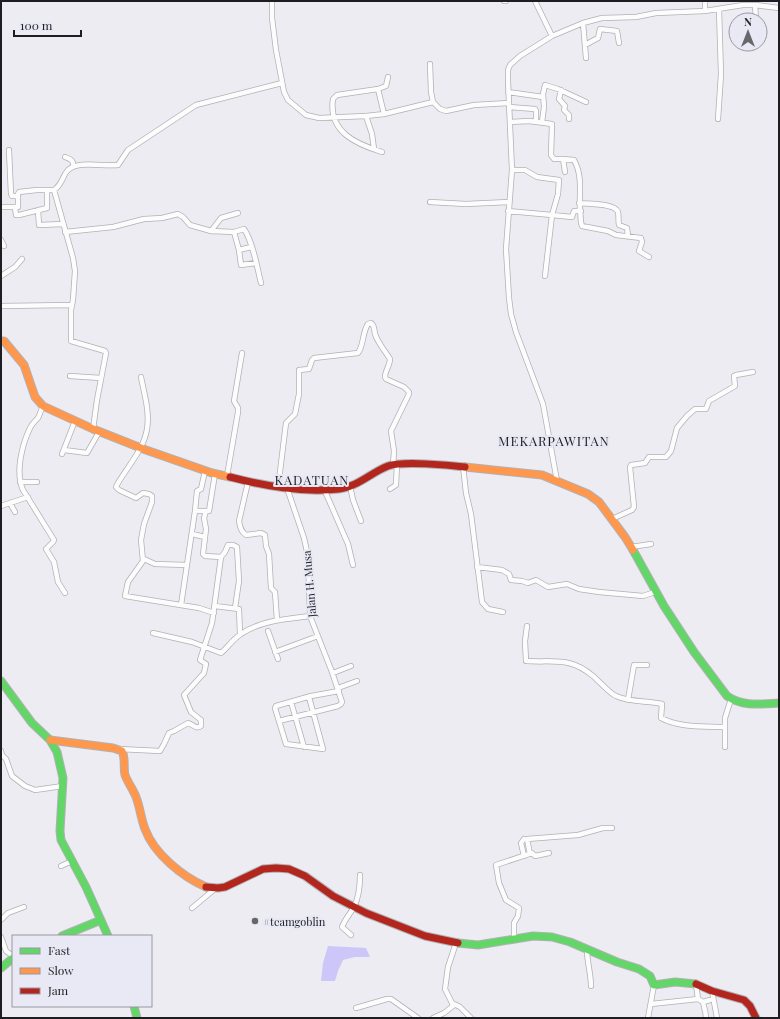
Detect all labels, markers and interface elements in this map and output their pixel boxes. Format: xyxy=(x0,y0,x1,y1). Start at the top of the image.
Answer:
scale bar xyxy=(14,12,81,38)
north arrow xyxy=(728,12,768,52)
text: N xyxy=(744,14,752,29)
text: 100 m xyxy=(20,17,53,33)
district label: MEKARPAWITAN xyxy=(498,432,610,449)
district label: KADATUAN xyxy=(275,471,349,488)
street label: Jalan H. Musa xyxy=(299,550,319,619)
place label: #teamgoblin xyxy=(263,914,326,929)
marker: #teamgoblin xyxy=(250,916,260,926)
legend xyxy=(12,935,152,1007)
text: Fast xyxy=(48,942,71,958)
text: Slow xyxy=(48,962,74,978)
text: Jam xyxy=(47,982,69,998)

